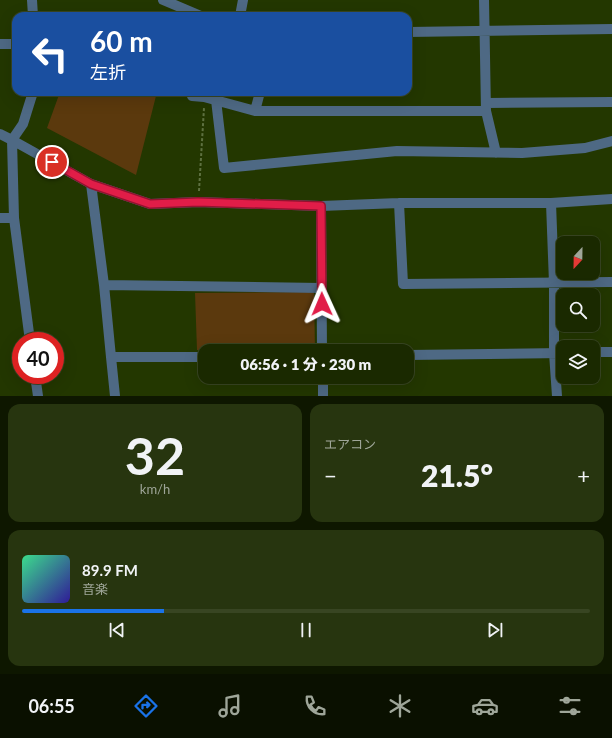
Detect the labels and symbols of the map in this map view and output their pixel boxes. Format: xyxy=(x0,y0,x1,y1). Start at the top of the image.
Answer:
pin xyxy=(35,145,69,179)
north arrow xyxy=(556,236,600,280)
position arrow xyxy=(301,283,343,325)
speed limit sign: 40 xyxy=(12,332,64,384)

